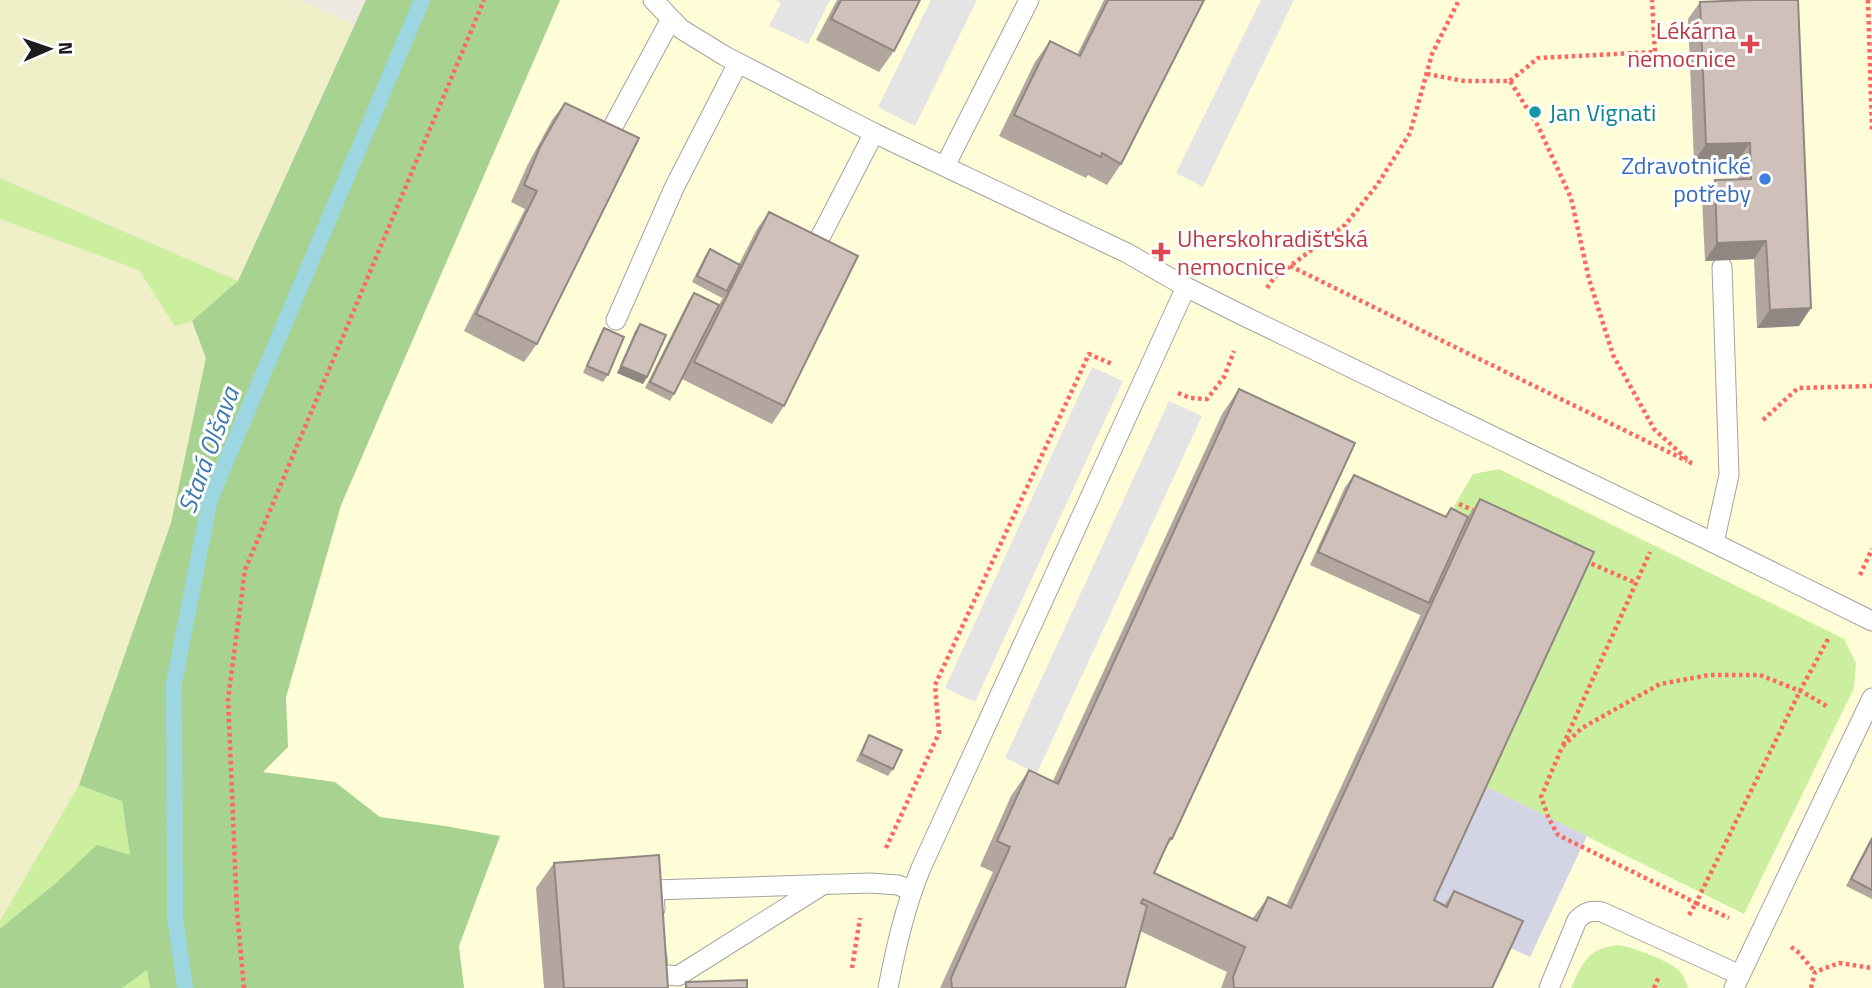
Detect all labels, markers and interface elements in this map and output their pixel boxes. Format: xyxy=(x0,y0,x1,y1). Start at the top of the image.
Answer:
place label: Lékárna nemocnice xyxy=(1627,12,1736,76)
north arrow xyxy=(14,14,84,84)
marker: Lékárna nemocnice xyxy=(1742,36,1758,52)
text: N xyxy=(52,41,81,55)
place label: Jan Vignati xyxy=(1549,94,1656,130)
marker: Jan Vignati xyxy=(1527,104,1543,120)
place label: Zdravotnické potřeby xyxy=(1621,147,1751,211)
marker: Zdravotnické potřeby xyxy=(1757,171,1773,187)
place label: Uherskohradišťská nemocnice xyxy=(1177,220,1368,284)
marker: Uherskohradišťská nemocnice xyxy=(1151,242,1171,262)
water label: Stará Olšava xyxy=(167,380,249,518)

